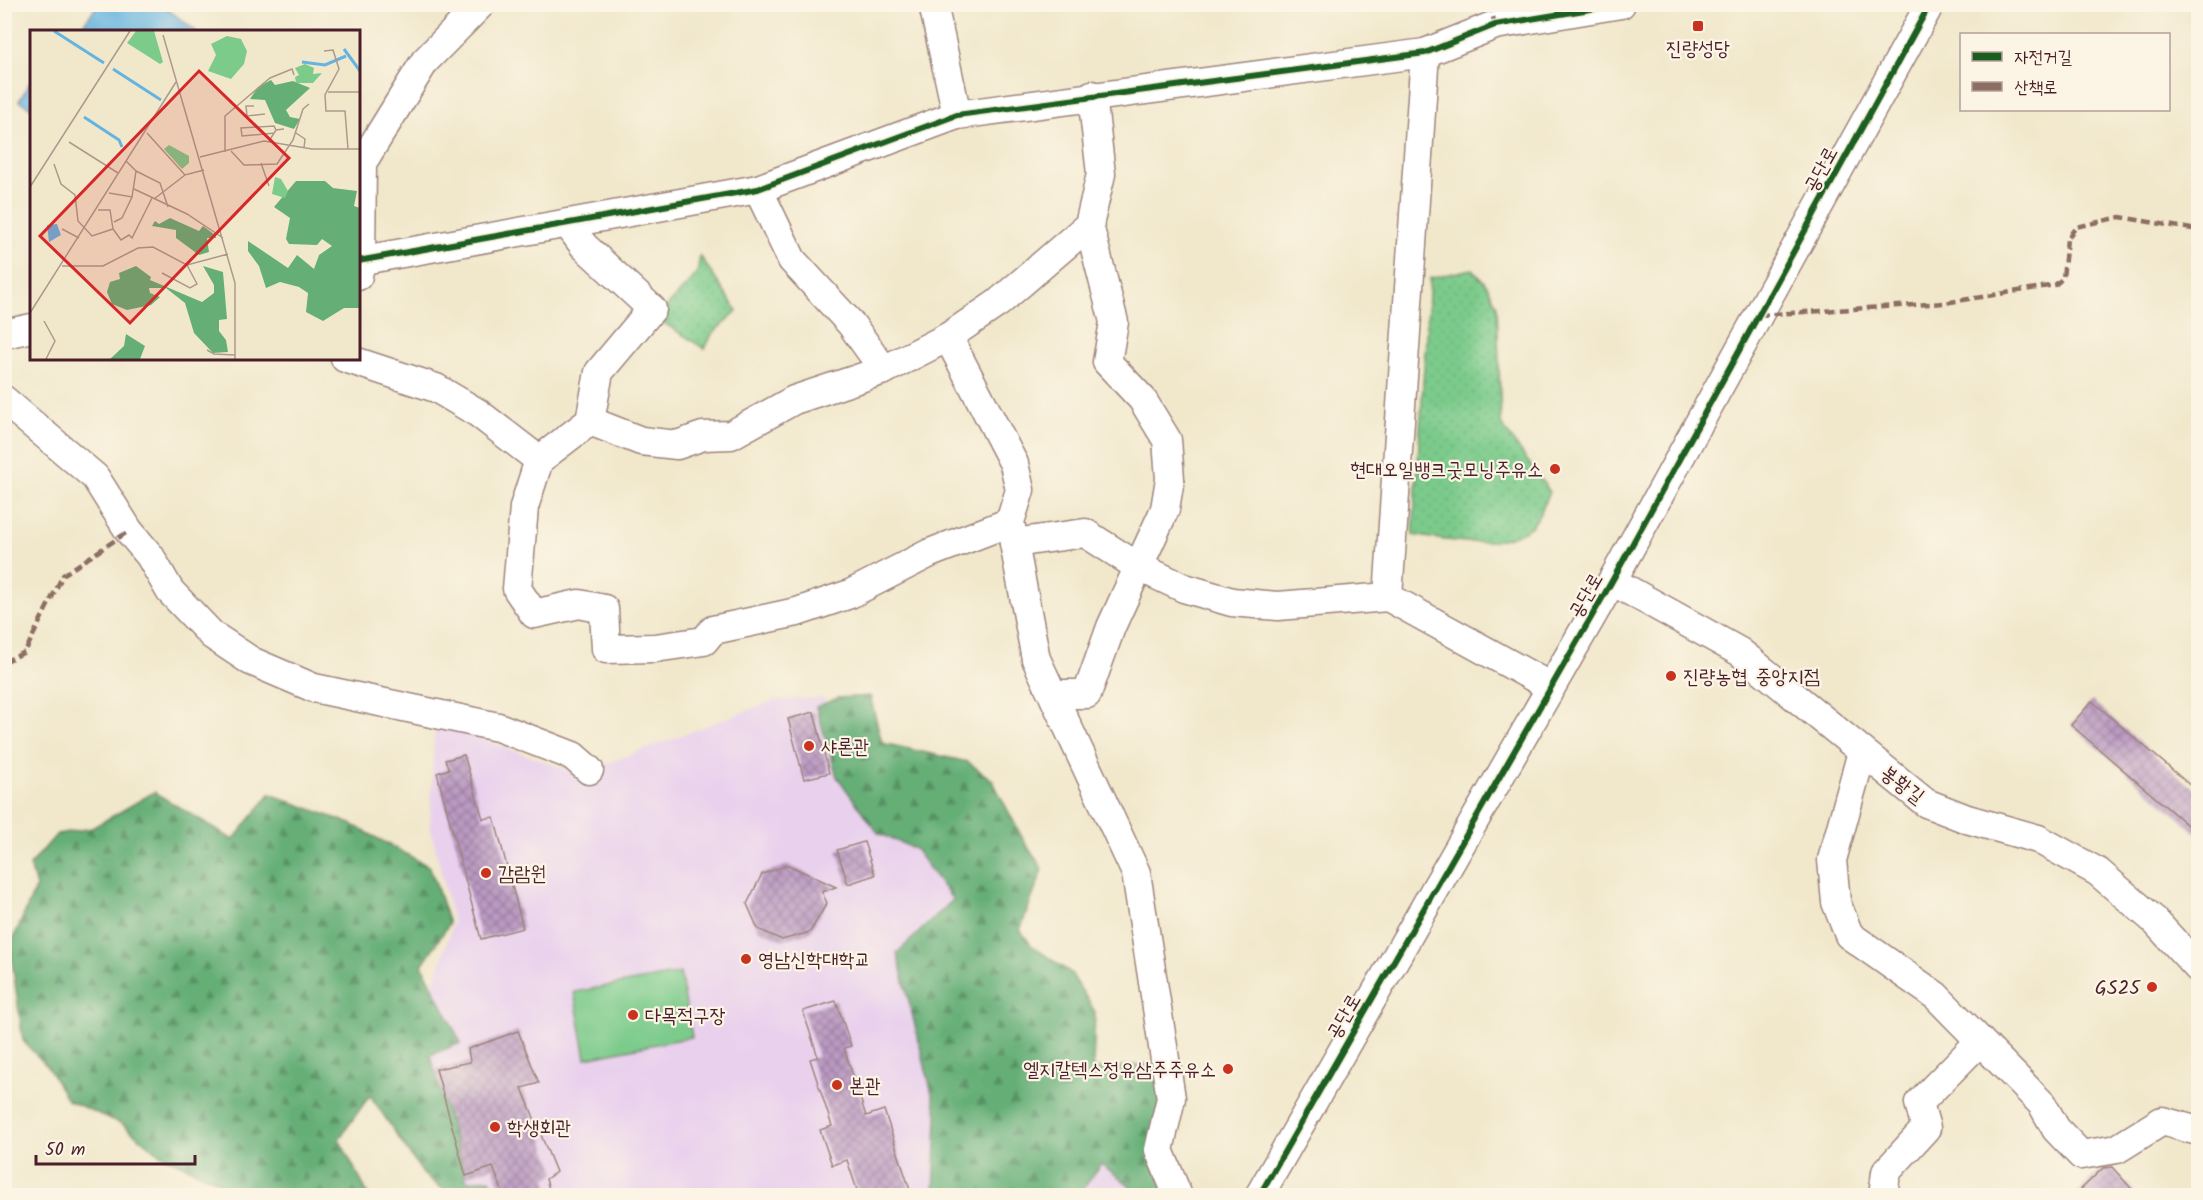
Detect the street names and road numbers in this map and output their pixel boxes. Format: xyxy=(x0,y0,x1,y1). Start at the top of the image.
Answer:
street label: 공단로 xyxy=(1796,141,1847,199)
street label: 공단로 xyxy=(1561,567,1613,625)
street label: 봉황길 xyxy=(1873,758,1931,813)
street label: 공단로 xyxy=(1319,988,1371,1046)

